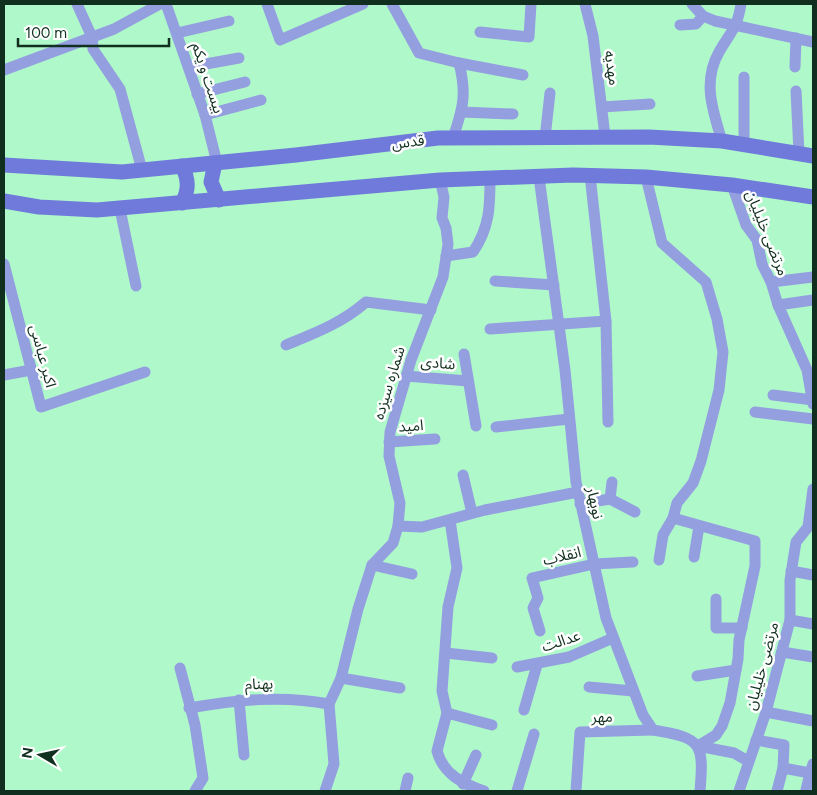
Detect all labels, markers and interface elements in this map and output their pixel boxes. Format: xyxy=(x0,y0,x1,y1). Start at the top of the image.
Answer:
scale bar xyxy=(18,15,169,47)
text: 100 m xyxy=(25,24,67,42)
street label: بیست و یکم xyxy=(186,40,228,116)
street label: مهدیه xyxy=(601,49,623,87)
street label: قدس xyxy=(391,131,426,153)
street label: مرتضی خلیلیان xyxy=(742,188,792,278)
street label: اکبر عباسی xyxy=(26,323,60,389)
street label: شماره سیزده xyxy=(369,344,409,422)
street label: شادی xyxy=(420,353,456,373)
street label: امید xyxy=(398,416,424,436)
street label: نوبهار xyxy=(583,484,607,521)
street label: انقلاب xyxy=(541,543,583,569)
street label: مرتضی خلیلیان xyxy=(742,620,782,712)
street label: عدالت xyxy=(539,626,583,656)
street label: بهنام xyxy=(244,675,274,695)
street label: مهر xyxy=(590,708,613,726)
north arrow xyxy=(15,730,65,780)
text: N xyxy=(18,746,37,760)

